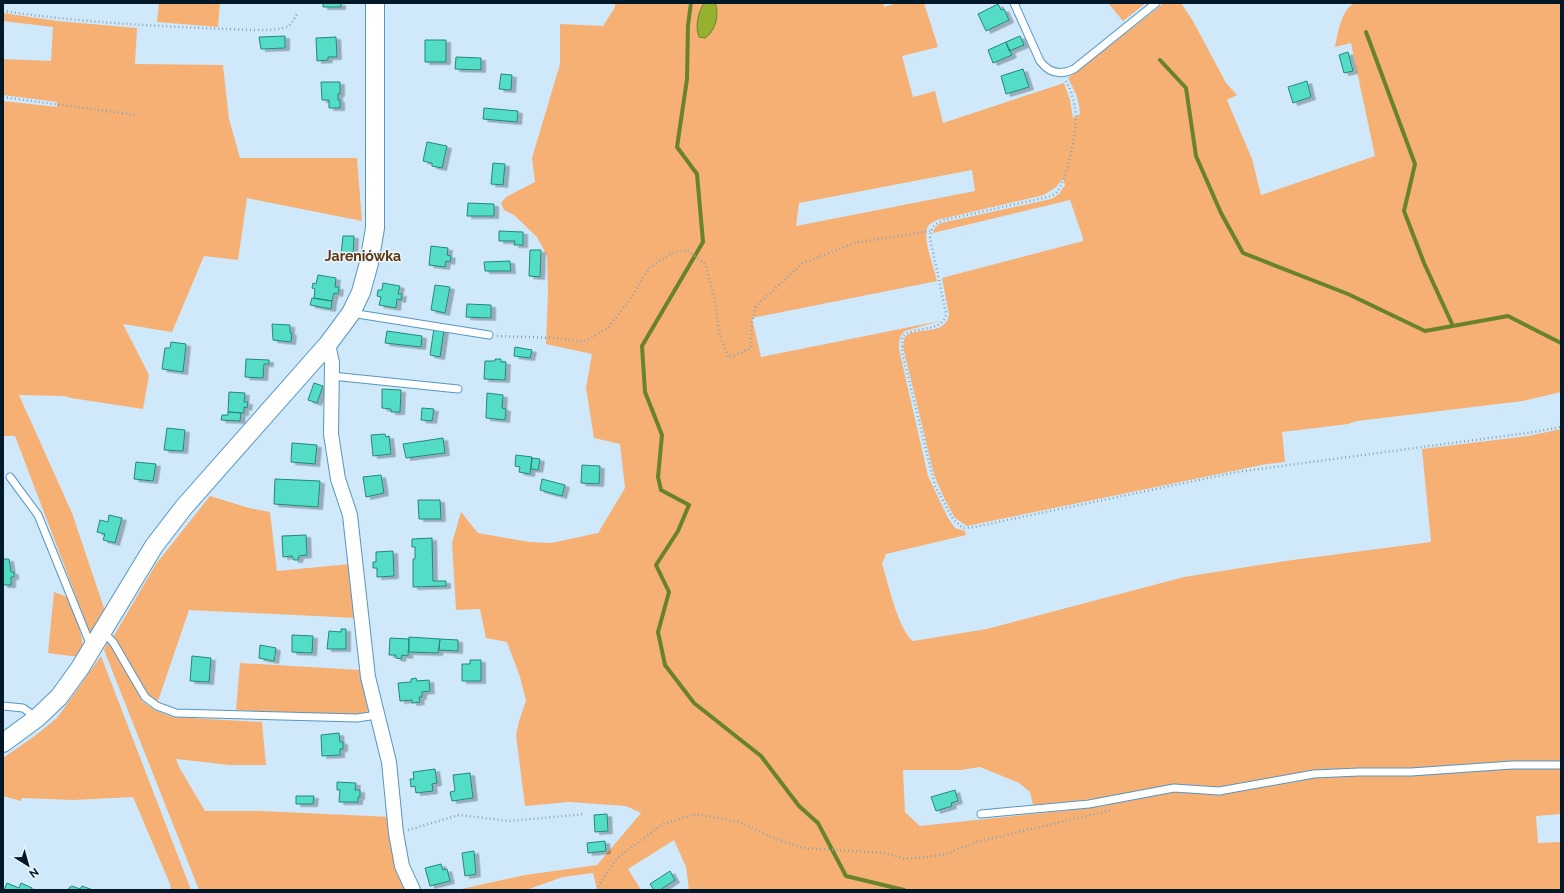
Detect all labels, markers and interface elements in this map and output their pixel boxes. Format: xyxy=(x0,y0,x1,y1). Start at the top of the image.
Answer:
district label: Jareniówka xyxy=(325,248,401,264)
north arrow xyxy=(8,845,48,885)
text: N xyxy=(26,865,41,880)

